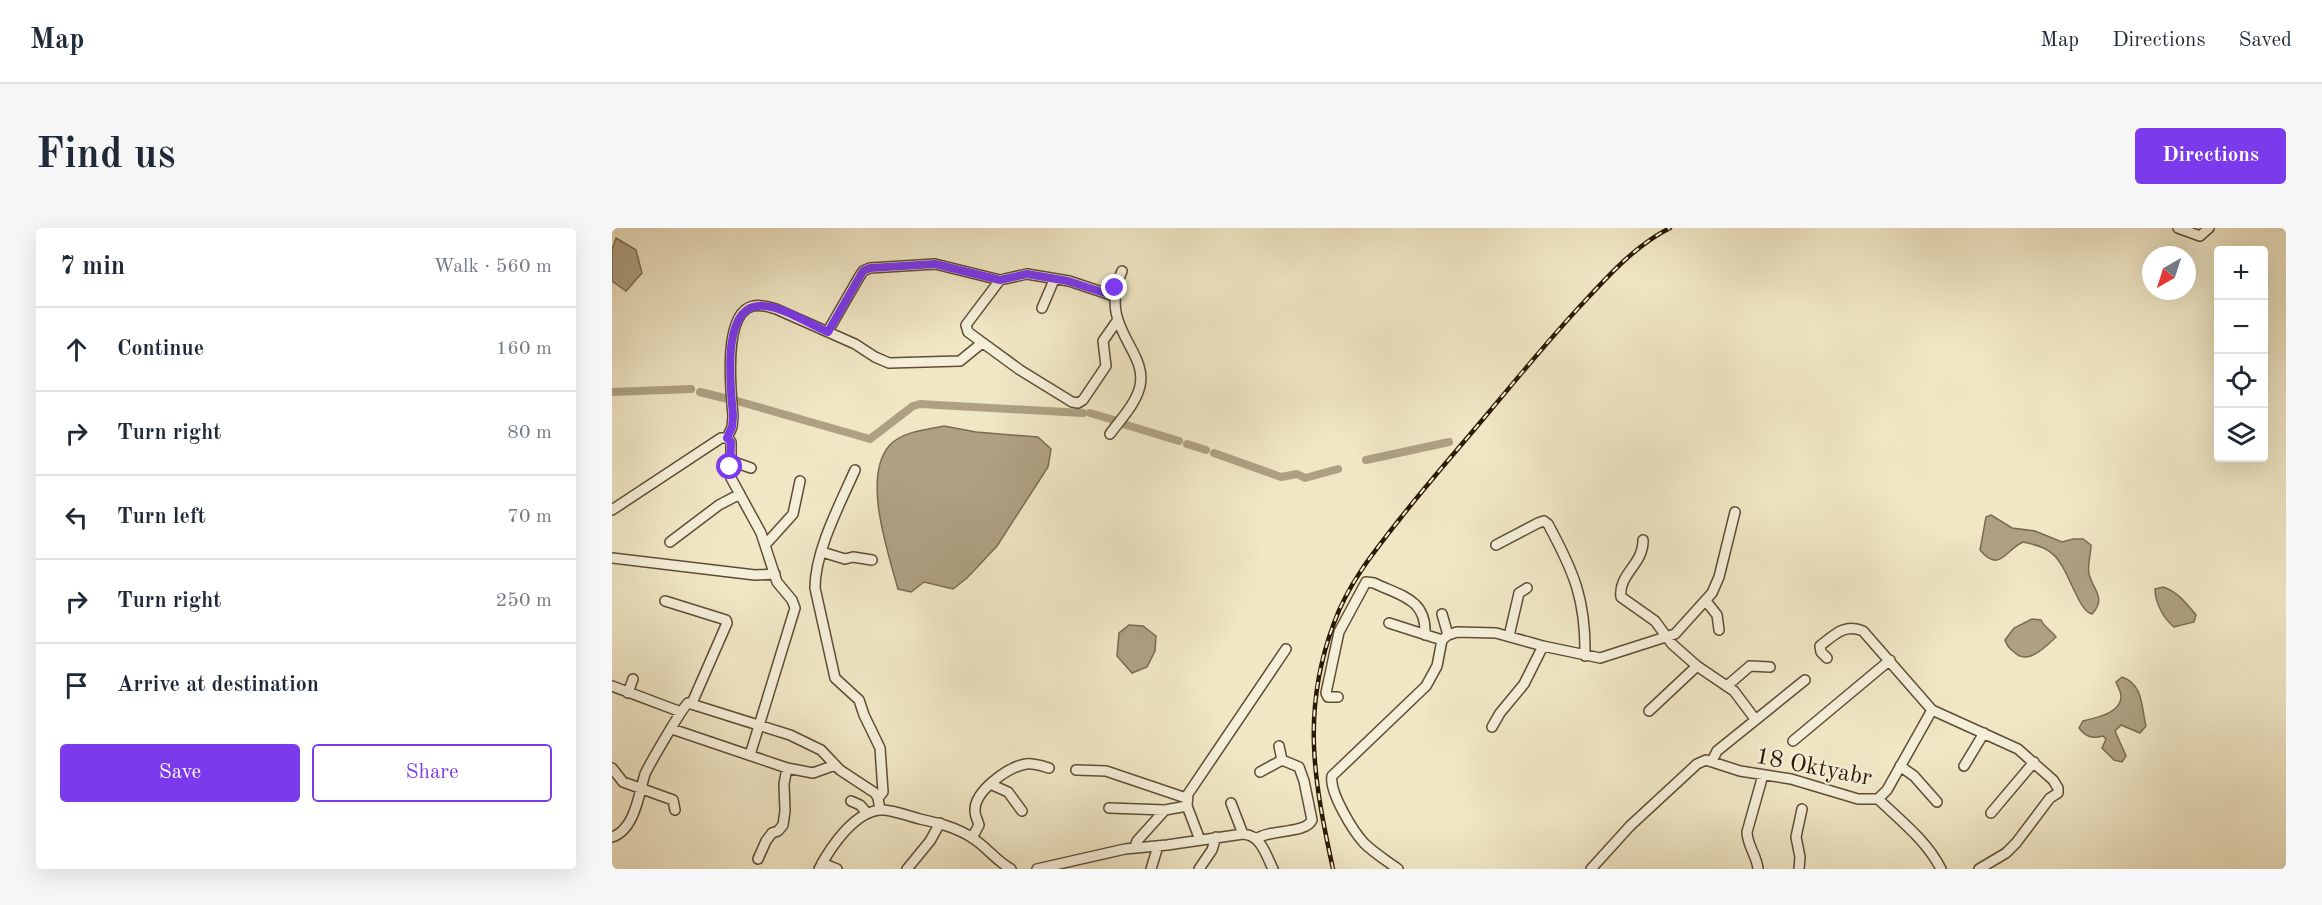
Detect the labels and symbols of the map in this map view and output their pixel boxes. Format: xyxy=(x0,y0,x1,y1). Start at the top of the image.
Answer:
north arrow xyxy=(2142,246,2196,300)
route end xyxy=(1101,274,1127,300)
route start xyxy=(716,453,742,479)
street label: 18 Oktyabr xyxy=(1753,745,1874,791)

